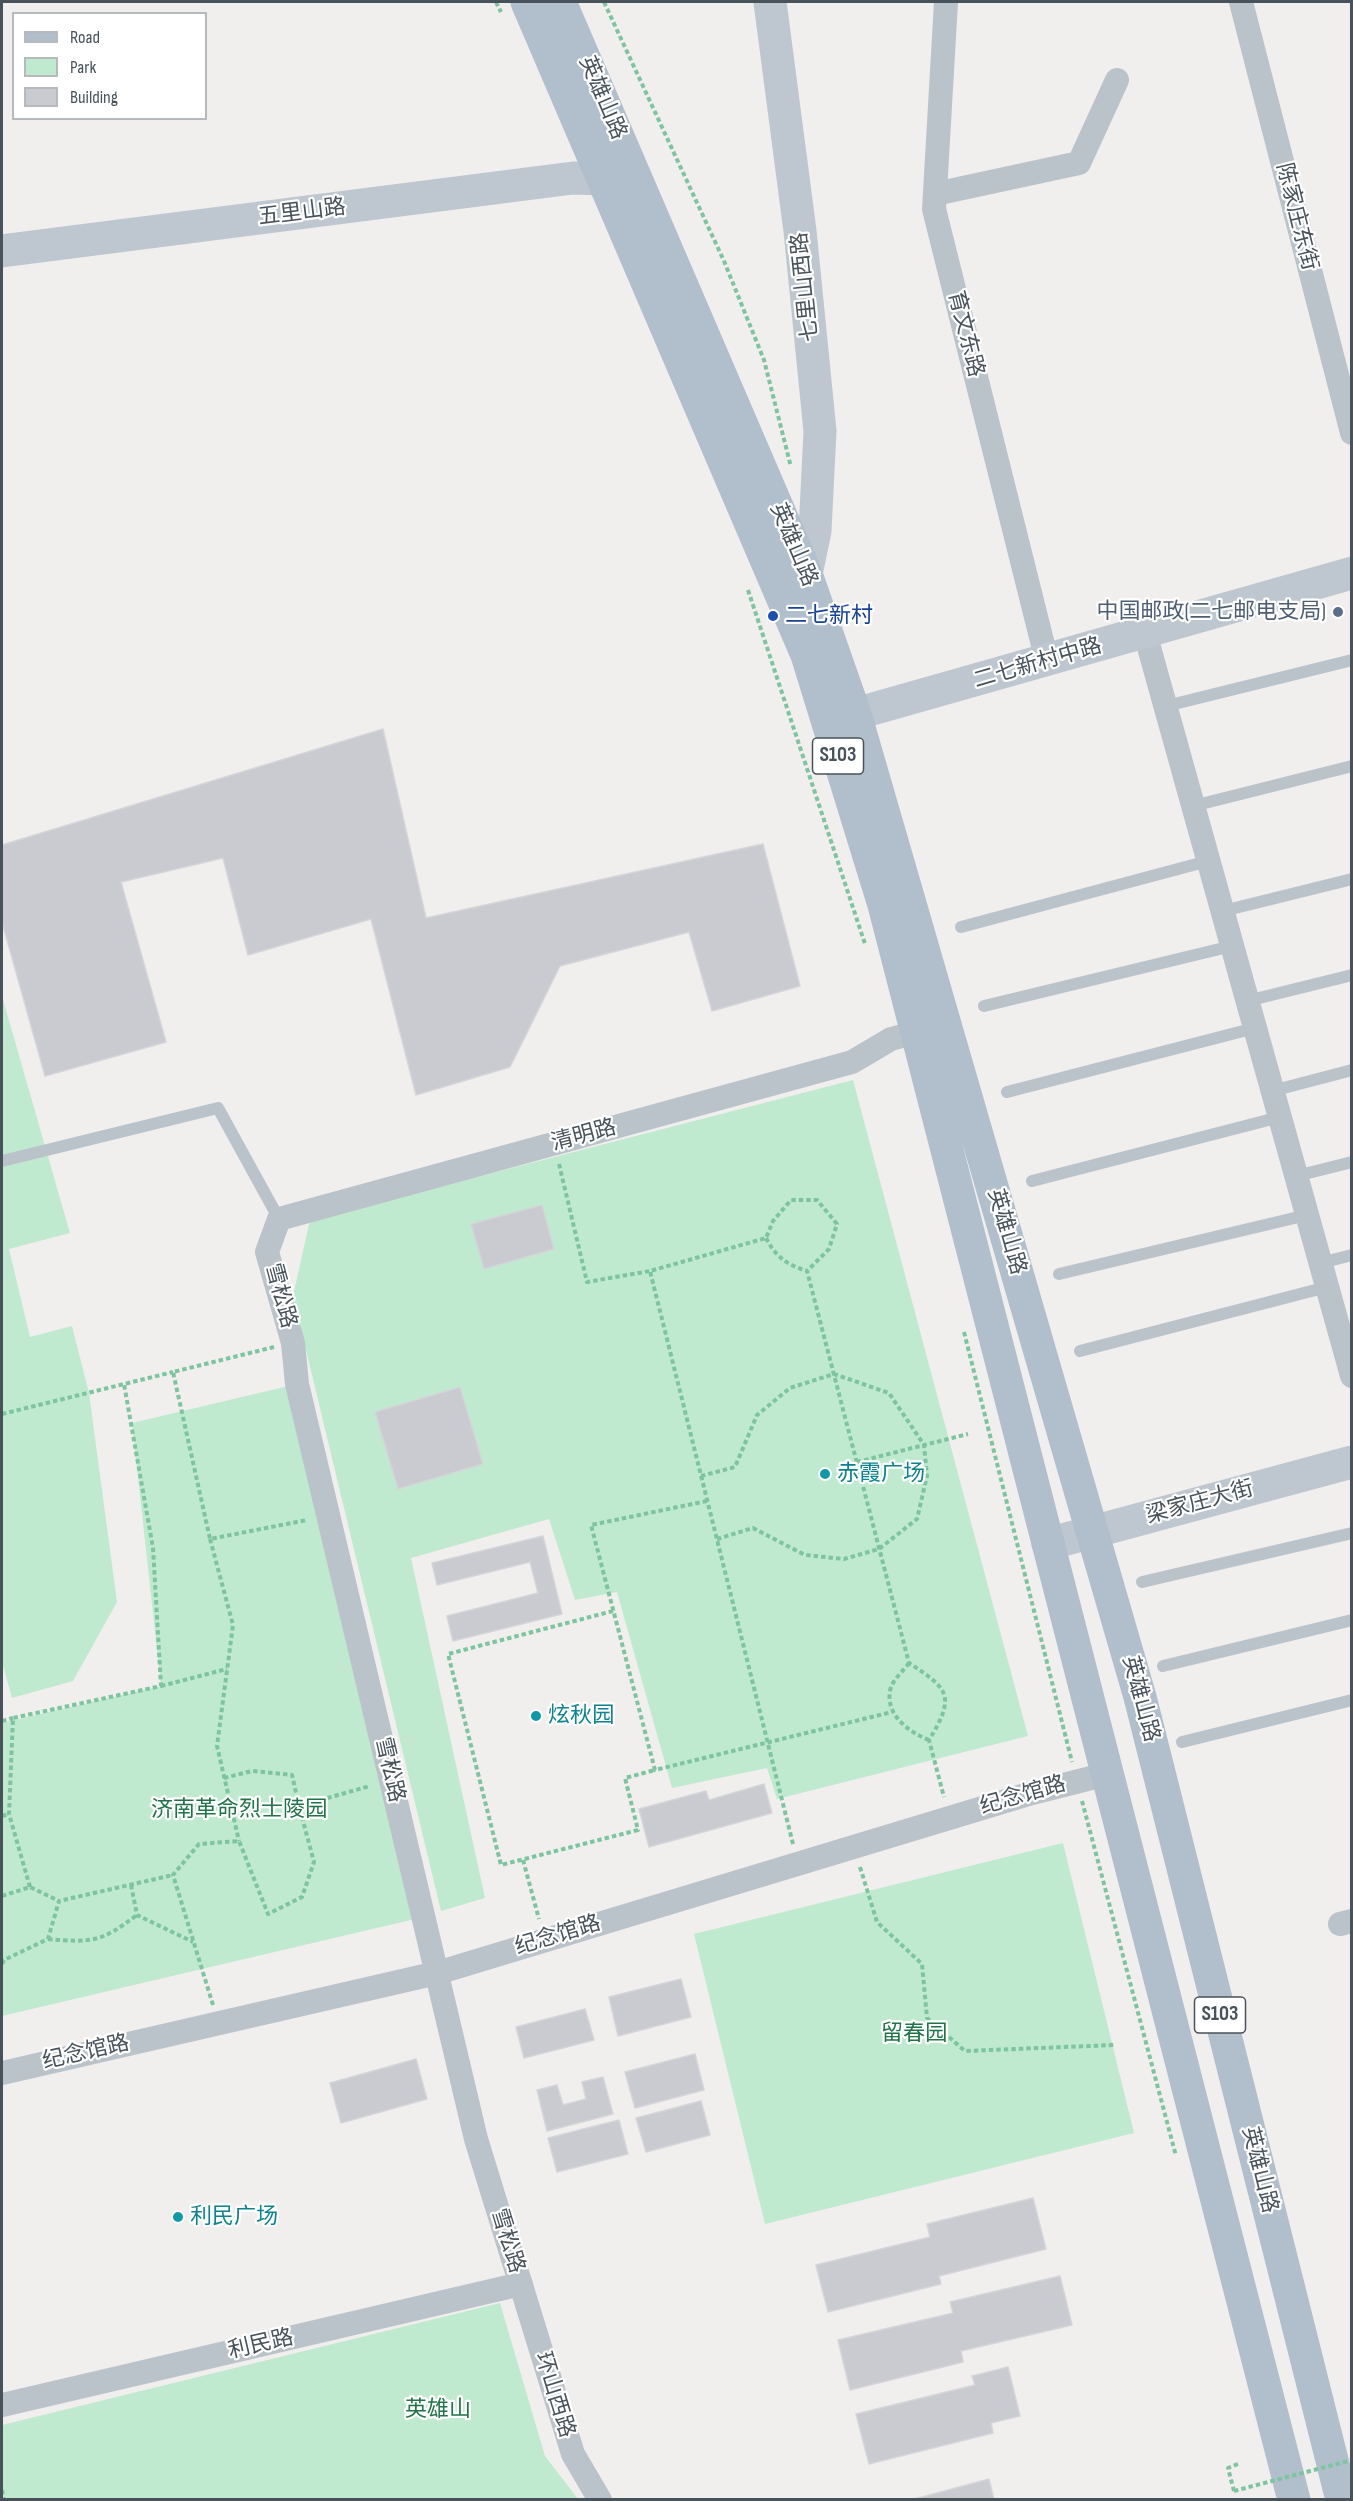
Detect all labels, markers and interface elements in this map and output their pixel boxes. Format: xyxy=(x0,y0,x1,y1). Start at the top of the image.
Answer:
legend xyxy=(12,12,207,120)
text: Road xyxy=(70,27,100,48)
street label: 英雄山路 xyxy=(573,52,631,144)
text: Park xyxy=(70,57,96,78)
text: Building xyxy=(70,87,118,108)
street label: 陈家庄东街 xyxy=(1270,160,1322,274)
street label: 五里山路 xyxy=(257,195,347,231)
street label: 七里山西路 xyxy=(787,231,825,343)
street label: 育文东路 xyxy=(942,288,988,380)
street label: 英雄山路 xyxy=(764,499,822,591)
place label: 中国邮政(二七邮电支局) xyxy=(1096,599,1326,625)
place label: 二七新村 xyxy=(785,603,873,629)
marker: 中国邮政(二七邮电支局) xyxy=(1331,605,1345,619)
marker: 二七新村 xyxy=(766,609,780,623)
street label: 二七新村中路 xyxy=(971,633,1105,695)
road number: S103 xyxy=(812,738,864,774)
street label: 清明路 xyxy=(549,1115,619,1157)
street label: 英雄山路 xyxy=(981,1186,1031,1278)
street label: 雪松路 xyxy=(259,1261,301,1331)
place label: 赤霞广场 xyxy=(837,1461,925,1487)
marker: 赤霞广场 xyxy=(818,1467,832,1481)
street label: 梁家庄大街 xyxy=(1143,1476,1257,1530)
street label: 英雄山路 xyxy=(1116,1653,1164,1745)
place label: 炫秋园 xyxy=(548,1703,614,1729)
marker: 炫秋园 xyxy=(529,1709,543,1723)
street label: 雪松路 xyxy=(369,1735,409,1805)
street label: 纪念馆路 xyxy=(977,1771,1069,1821)
park label: 济南革命烈士陵园 xyxy=(151,1797,327,1823)
street label: 纪念馆路 xyxy=(512,1911,604,1961)
road number: S103 xyxy=(1194,1997,1246,2033)
park label: 留春园 xyxy=(881,2021,947,2047)
street label: 纪念馆路 xyxy=(40,2030,132,2076)
street label: 英雄山路 xyxy=(1236,2124,1282,2216)
place label: 利民广场 xyxy=(190,2204,278,2230)
street label: 雪松路 xyxy=(485,2206,529,2276)
marker: 利民广场 xyxy=(171,2210,185,2224)
street label: 利民路 xyxy=(226,2325,296,2365)
street label: 环山西路 xyxy=(529,2349,579,2441)
park label: 英雄山 xyxy=(405,2397,471,2423)

